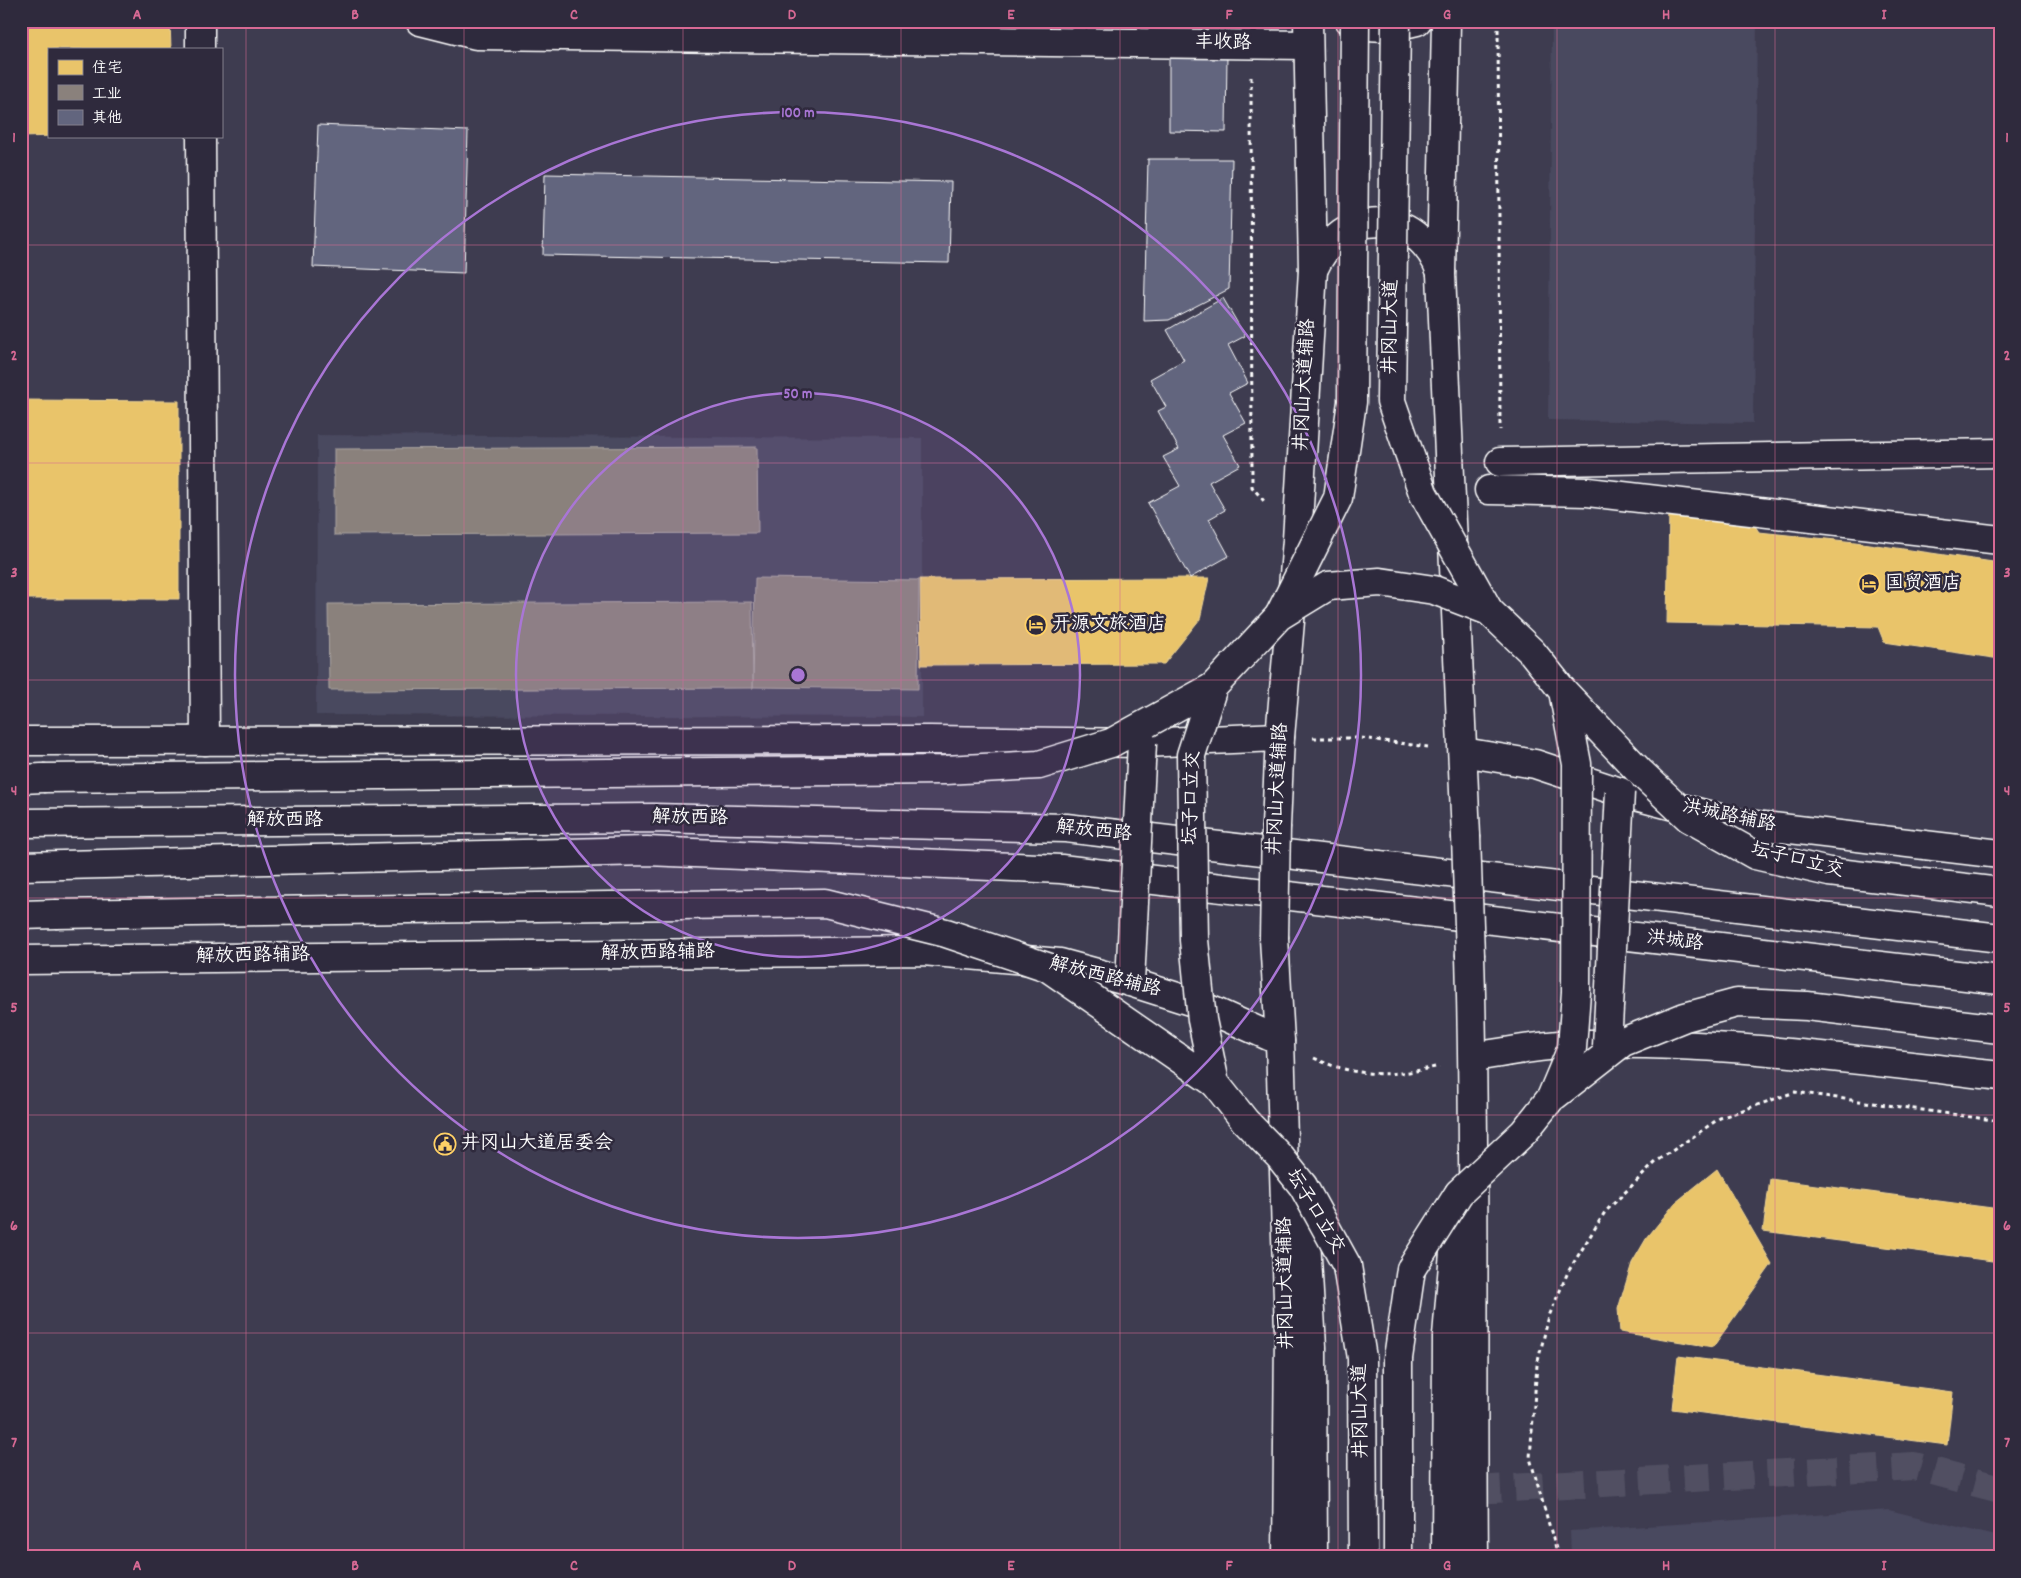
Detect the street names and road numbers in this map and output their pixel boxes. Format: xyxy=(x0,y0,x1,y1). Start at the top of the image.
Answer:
street label: 丰收路 xyxy=(1194,30,1252,58)
street label: 井冈山大道 xyxy=(1378,279,1406,375)
street label: 井冈山大道辅路 xyxy=(1289,318,1323,452)
street label: 井冈山大道辅路 xyxy=(1262,722,1296,856)
street label: 坛子口立交 xyxy=(1178,750,1208,846)
street label: 洪城路辅路 xyxy=(1680,794,1778,840)
street label: 解放西路 xyxy=(652,805,728,833)
street label: 解放西路 xyxy=(247,808,323,835)
street label: 解放西路 xyxy=(1055,815,1133,849)
street label: 坛子口立交 xyxy=(1748,836,1846,886)
street label: 洪城路 xyxy=(1645,925,1705,959)
street label: 解放西路辅路 xyxy=(601,940,715,968)
street label: 解放西路辅路 xyxy=(196,943,310,971)
street label: 解放西路辅路 xyxy=(1046,951,1164,1005)
street label: 坛子口立交 xyxy=(1278,1164,1350,1260)
street label: 井冈山大道辅路 xyxy=(1272,1216,1302,1350)
street label: 井冈山大道 xyxy=(1348,1363,1376,1459)

